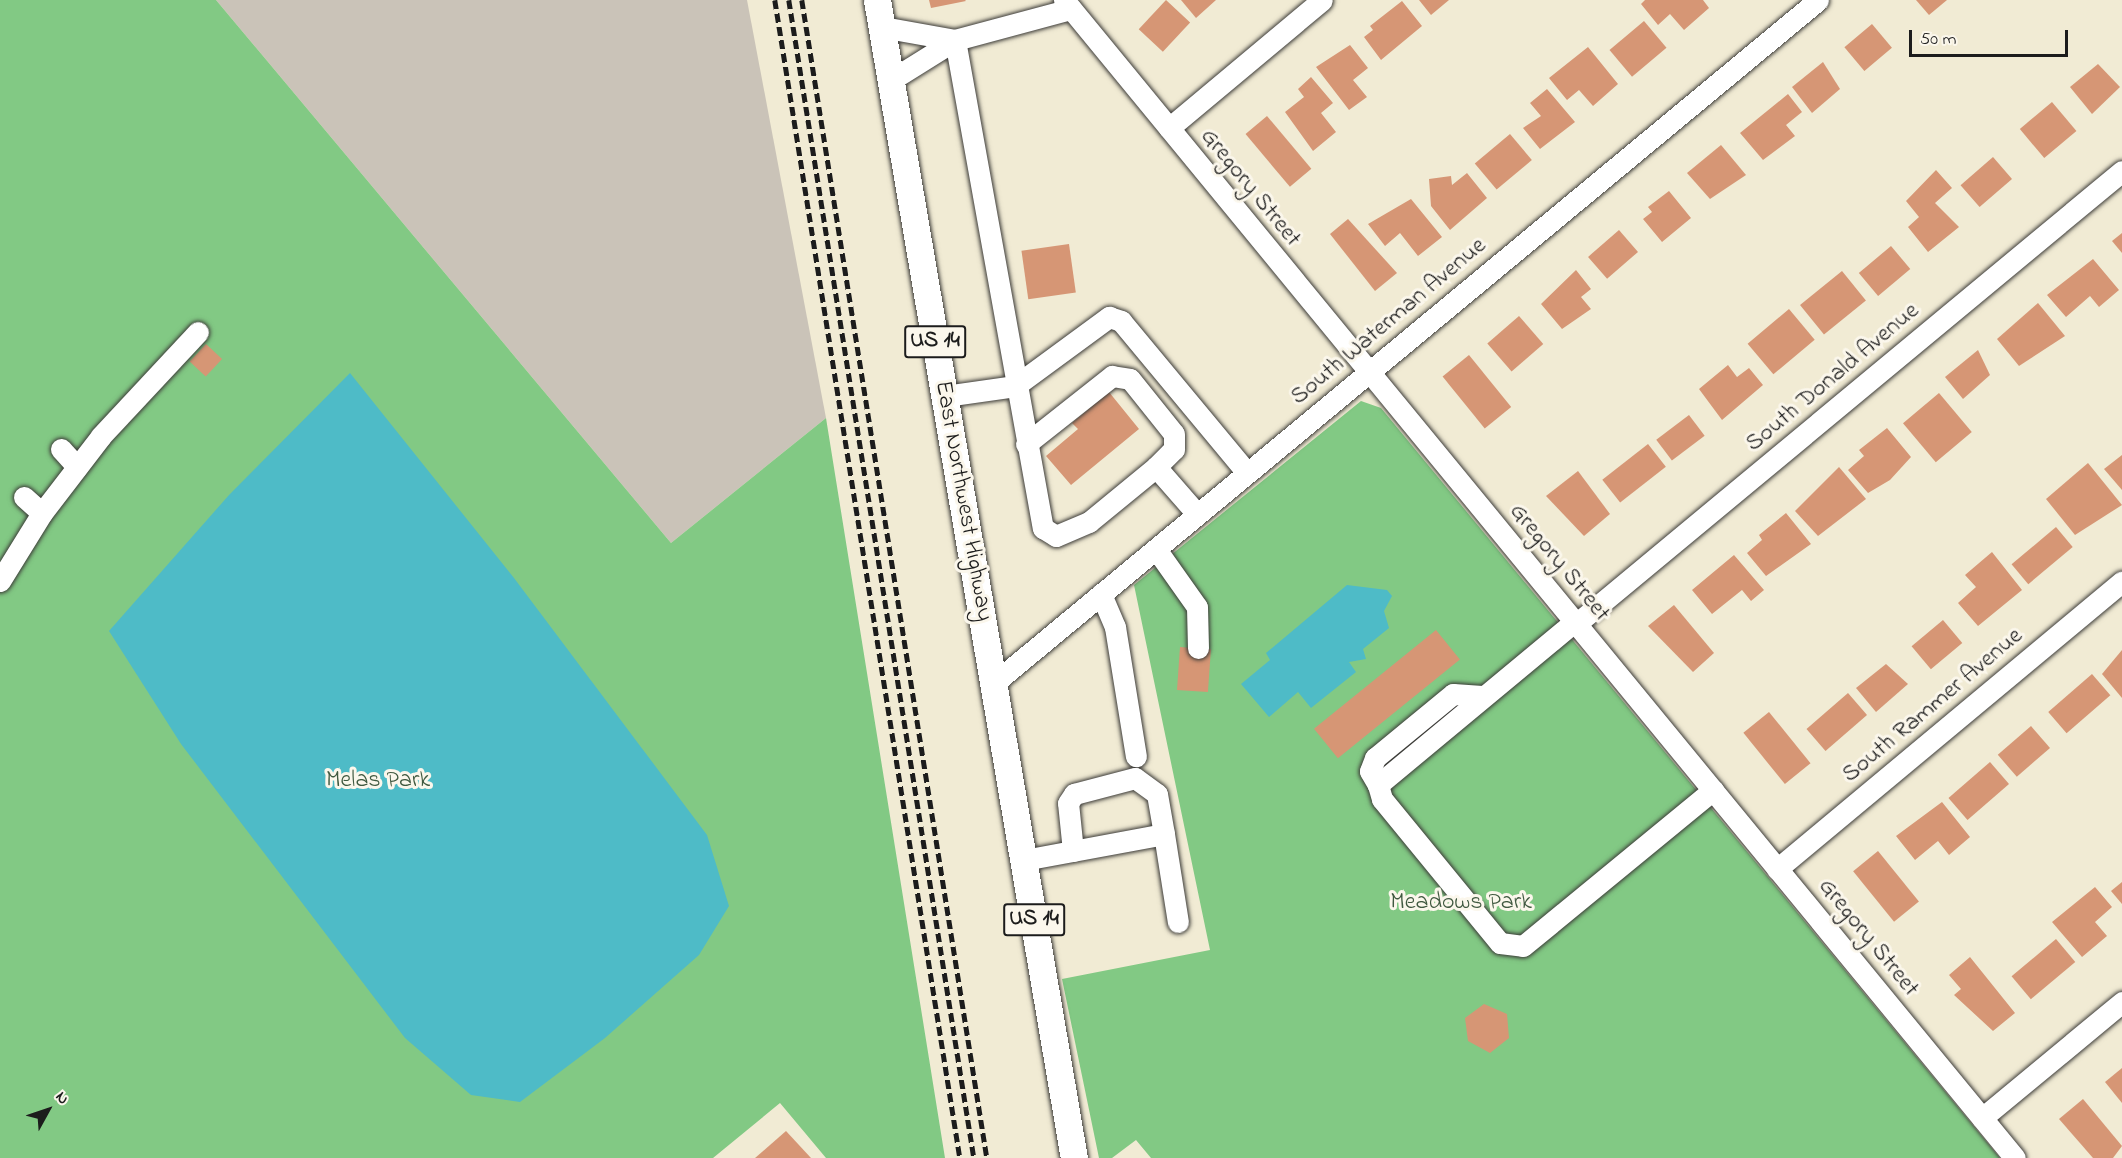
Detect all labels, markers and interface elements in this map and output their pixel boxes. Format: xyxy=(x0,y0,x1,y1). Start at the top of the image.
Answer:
scale bar xyxy=(1912,18,2071,56)
text: 50 m xyxy=(1920,27,1957,53)
street label: Gregory Street xyxy=(1194,123,1306,253)
street label: South Waterman Avenue xyxy=(1286,232,1492,412)
street label: South Donald Avenue xyxy=(1741,297,1925,459)
road number: US 14 xyxy=(904,323,966,361)
street label: East Northwest Highway xyxy=(928,379,998,623)
street label: Gregory Street xyxy=(1503,498,1615,628)
street label: South Rammer Avenue xyxy=(1837,622,2029,790)
park label: Melas Park xyxy=(326,767,430,795)
street label: Gregory Street xyxy=(1812,873,1924,1003)
park label: Meadows Park xyxy=(1390,889,1532,917)
road number: US 14 xyxy=(1002,901,1066,939)
north arrow xyxy=(18,1080,78,1140)
text: N xyxy=(49,1087,74,1110)

